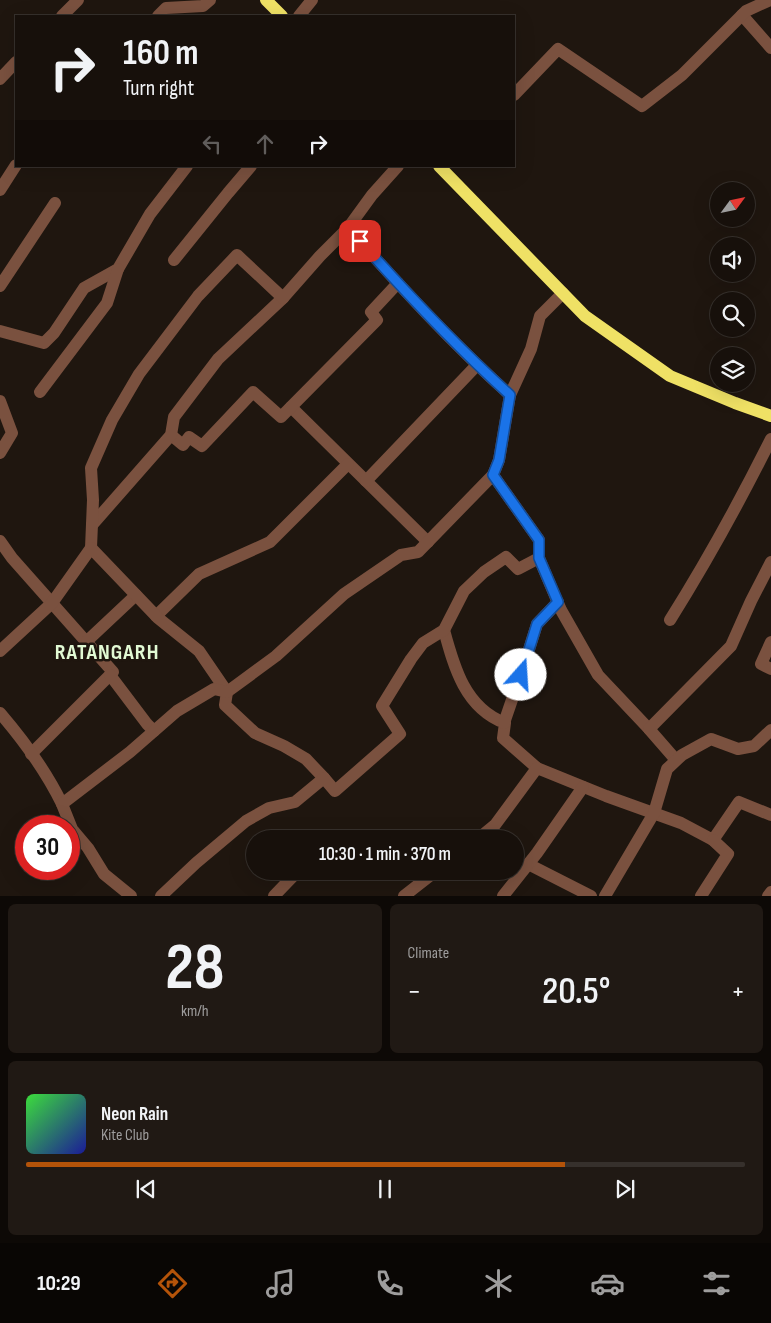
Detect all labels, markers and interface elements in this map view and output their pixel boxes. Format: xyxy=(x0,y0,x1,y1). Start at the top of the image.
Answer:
text: 160 m xyxy=(123,32,199,75)
icon: right xyxy=(40,35,105,100)
text: Turn right xyxy=(123,75,194,102)
icon: left xyxy=(198,130,226,158)
icon: ahead xyxy=(251,130,279,158)
icon: right xyxy=(304,130,332,158)
north arrow xyxy=(710,182,755,228)
map controls xyxy=(710,182,755,392)
pin xyxy=(339,220,381,262)
icon: arrive xyxy=(346,227,374,255)
button: sound xyxy=(710,237,755,282)
button: search xyxy=(710,292,755,337)
button: layers xyxy=(710,347,755,392)
district label: RATANGARH xyxy=(55,639,159,666)
position arrow xyxy=(494,648,546,700)
speed limit sign: 30 xyxy=(15,815,80,880)
text: 10:30 · 1 min · 370 m xyxy=(319,843,451,866)
text: 28 xyxy=(165,930,224,1008)
text: Climate xyxy=(408,944,449,963)
text: 20.5° xyxy=(542,969,611,1014)
text: − xyxy=(408,975,421,1008)
text: + xyxy=(731,975,745,1008)
text: km/h xyxy=(181,1002,209,1021)
text: Neon Rain xyxy=(101,1103,168,1126)
text: Kite Club xyxy=(101,1126,149,1145)
icon: previous xyxy=(132,1175,160,1203)
icon: pause xyxy=(371,1175,399,1203)
icon: next xyxy=(611,1175,639,1203)
icon: directions xyxy=(155,1266,190,1301)
icon: music xyxy=(263,1266,298,1301)
icon: phone xyxy=(372,1266,407,1301)
icon: climate xyxy=(481,1266,516,1301)
icon: car xyxy=(590,1266,625,1301)
icon: filters xyxy=(699,1266,734,1301)
text: 10:29 xyxy=(37,1270,81,1297)

